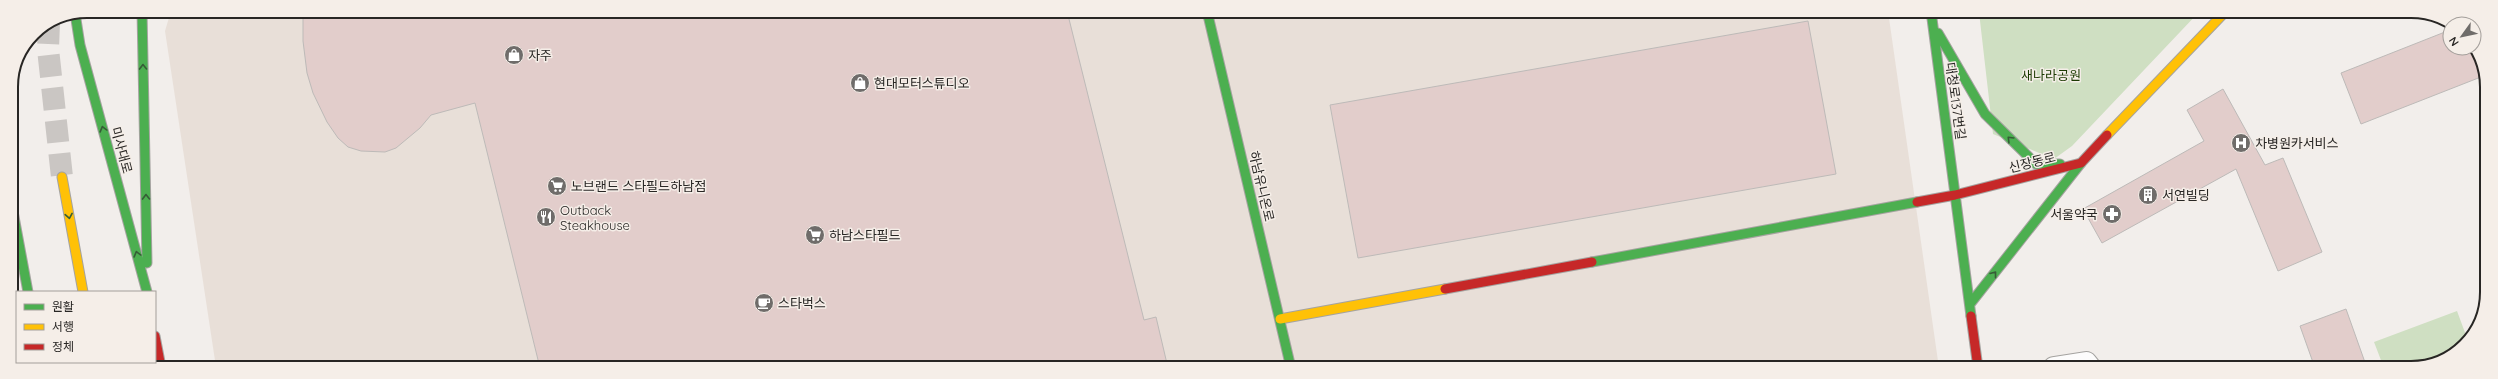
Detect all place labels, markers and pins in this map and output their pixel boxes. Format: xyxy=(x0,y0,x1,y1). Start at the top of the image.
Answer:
shop icon: 자주 xyxy=(503,44,525,66)
place label: 자주 xyxy=(528,47,552,63)
shop icon: 현대모터스튜디오 xyxy=(849,72,871,94)
place label: 현대모터스튜디오 xyxy=(874,75,970,91)
hospital icon: 차병원카서비스 xyxy=(2230,132,2252,154)
place label: 차병원카서비스 xyxy=(2255,135,2339,151)
supermarket icon: 노브랜드 스타필드하남점 xyxy=(546,175,568,197)
place label: 노브랜드 스타필드하남점 xyxy=(571,178,706,194)
building icon: 서연빌딩 xyxy=(2137,184,2159,206)
place label: 서연빌딩 xyxy=(2162,187,2210,203)
place label: Outback Steakhouse xyxy=(560,202,630,233)
pharmacy icon: 서울약국 xyxy=(2101,203,2123,225)
restaurant icon: Outback Steakhouse xyxy=(535,206,557,228)
place label: 서울약국 xyxy=(2050,206,2098,222)
supermarket icon: 하남스타필드 xyxy=(804,224,826,246)
place label: 하남스타필드 xyxy=(829,227,901,243)
cafe icon: 스타벅스 xyxy=(753,292,775,314)
place label: 스타벅스 xyxy=(778,295,826,311)

